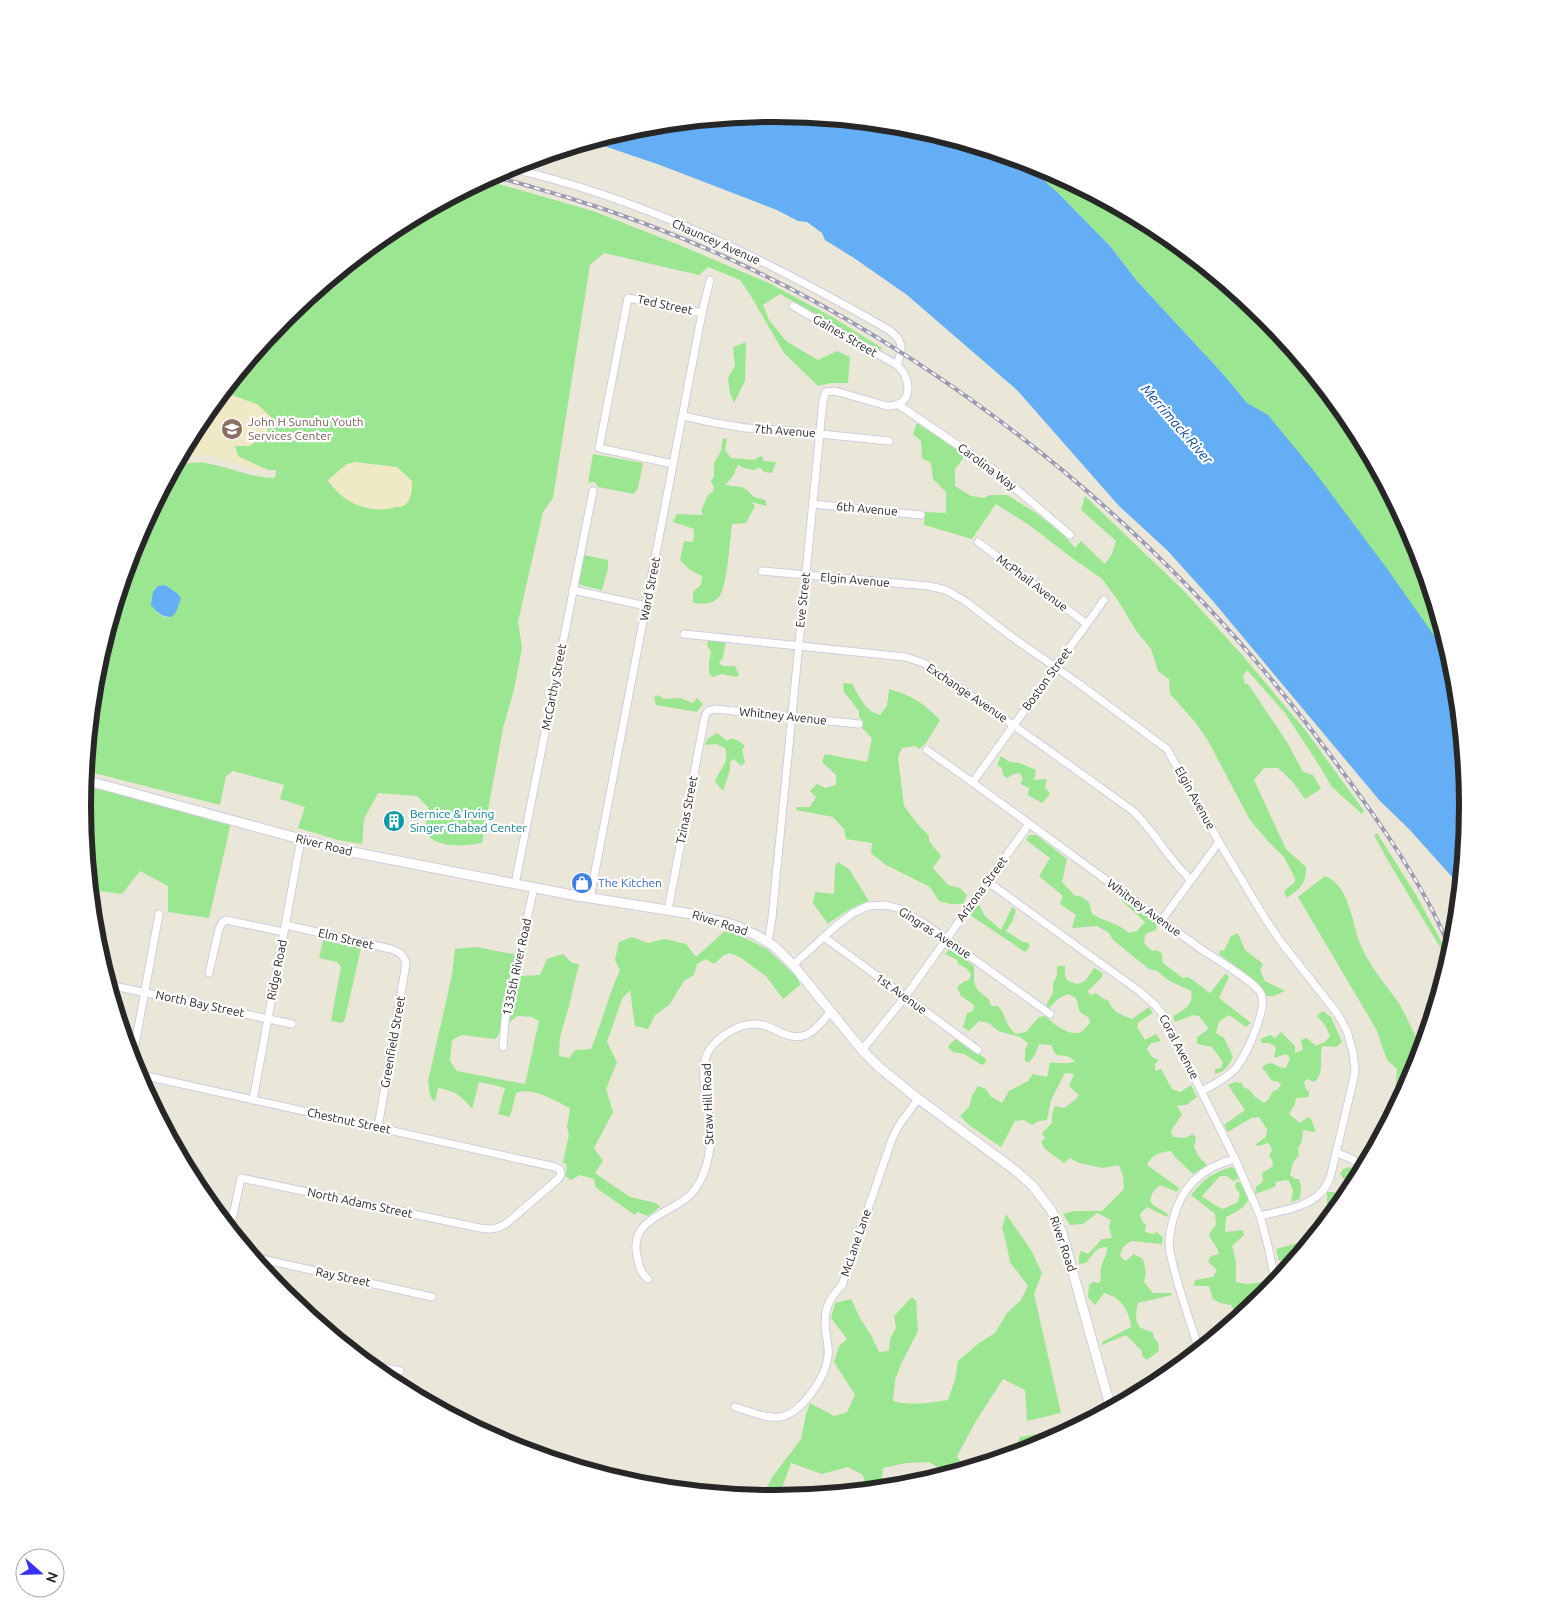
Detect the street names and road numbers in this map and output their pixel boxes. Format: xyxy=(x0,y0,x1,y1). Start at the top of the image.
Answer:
street label: Chauncey Avenue xyxy=(670,216,762,267)
street label: Ted Street xyxy=(636,292,694,317)
street label: Gaines Street xyxy=(811,312,880,359)
street label: 7th Avenue xyxy=(754,422,816,439)
street label: Carolina Way xyxy=(956,440,1019,493)
street label: 6th Avenue xyxy=(836,499,898,518)
street label: McPhail Avenue xyxy=(994,552,1070,614)
street label: Ward Street xyxy=(637,556,662,622)
street label: Elgin Avenue xyxy=(820,570,890,589)
street label: Eve Street xyxy=(793,571,812,628)
street label: McCarthy Street xyxy=(539,642,568,731)
street label: Boston Street xyxy=(1019,644,1074,713)
street label: Exchange Avenue xyxy=(924,661,1010,725)
street label: Whitney Avenue xyxy=(739,704,827,727)
street label: Elgin Avenue xyxy=(1173,764,1218,831)
street label: Tzinas Street xyxy=(674,774,700,845)
street label: River Road xyxy=(295,831,354,858)
street label: Arizona Street xyxy=(954,854,1010,924)
street label: Whitney Avenue xyxy=(1105,876,1184,939)
street label: Gingras Avenue xyxy=(897,904,974,961)
street label: River Road xyxy=(691,907,750,938)
street label: 1335th River Road xyxy=(500,917,533,1017)
street label: Elm Street xyxy=(317,926,375,951)
street label: Ridge Road xyxy=(264,939,289,1001)
street label: 1st Avenue xyxy=(873,971,929,1016)
street label: North Bay Street xyxy=(155,988,246,1019)
street label: Greenfield Street xyxy=(378,995,407,1089)
street label: Coral Avenue xyxy=(1157,1012,1202,1081)
street label: Straw Hill Road xyxy=(700,1063,715,1145)
street label: Chestnut Street xyxy=(306,1105,393,1136)
street label: North Adams Street xyxy=(306,1185,414,1220)
street label: McLane Lane xyxy=(838,1207,873,1278)
street label: River Road xyxy=(1048,1214,1079,1273)
street label: Ray Street xyxy=(315,1264,372,1289)

